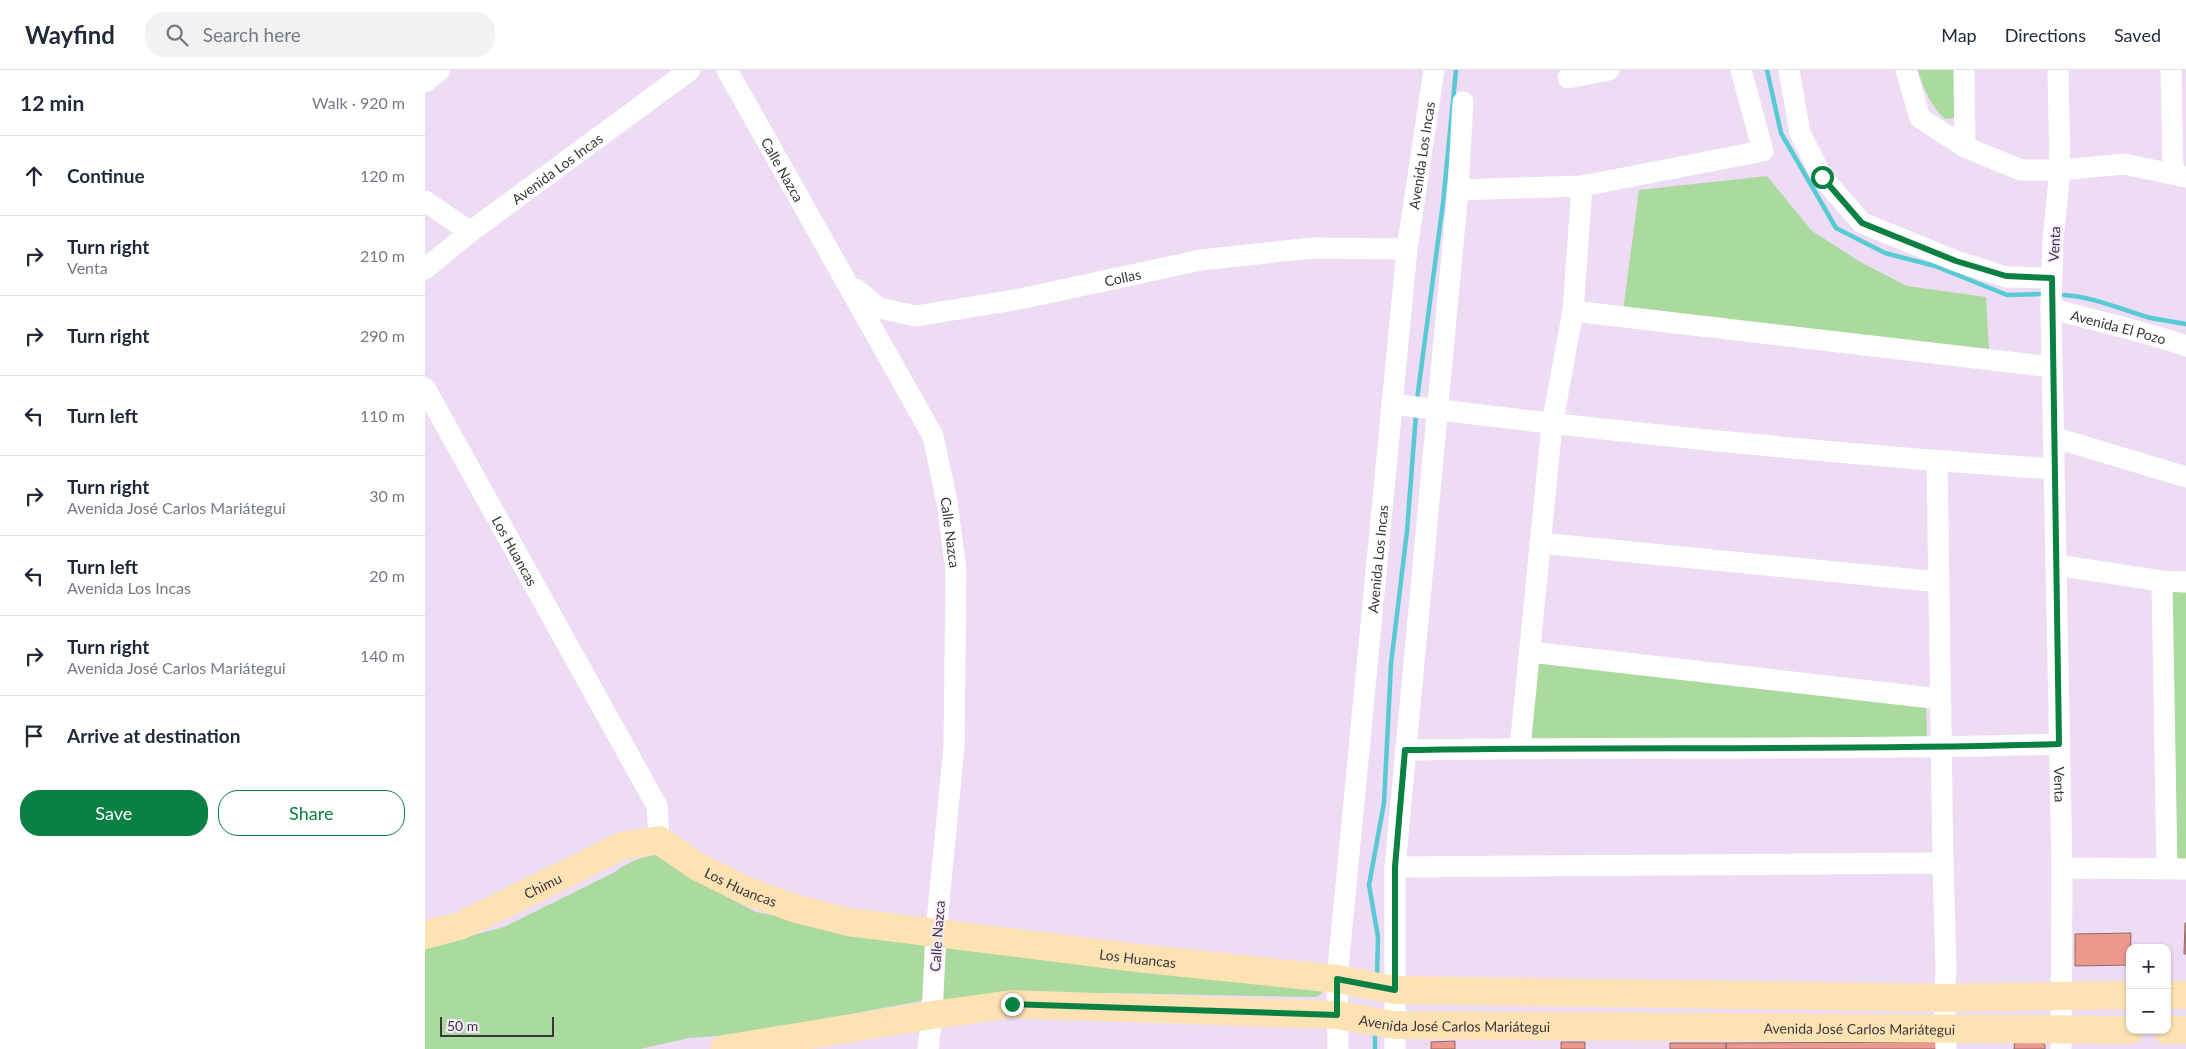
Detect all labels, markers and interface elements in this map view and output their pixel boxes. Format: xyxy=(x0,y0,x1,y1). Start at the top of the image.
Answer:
search box xyxy=(145,12,495,57)
text: Wayfind xyxy=(25,20,115,49)
icon: search xyxy=(163,21,191,49)
text: Search here xyxy=(203,23,301,46)
text: Map xyxy=(1941,24,1977,46)
text: Directions xyxy=(2005,24,2086,46)
text: Saved xyxy=(2114,24,2161,46)
text: 12 min xyxy=(20,90,84,115)
text: Walk · 920 m xyxy=(312,93,405,112)
street label: Avenida Los Incas xyxy=(1405,100,1438,210)
street label: Avenida Los Incas xyxy=(508,129,606,207)
street label: Calle Nazca xyxy=(758,134,808,205)
icon: ahead xyxy=(20,162,48,190)
text: Continue xyxy=(67,164,145,187)
text: 120 m xyxy=(360,166,405,185)
route start xyxy=(1811,166,1834,189)
street label: Venta xyxy=(2045,226,2063,262)
text: Turn right xyxy=(67,235,149,258)
icon: right xyxy=(20,242,48,270)
text: 210 m xyxy=(360,246,405,265)
text: Venta xyxy=(67,258,108,277)
street label: Collas xyxy=(1103,265,1142,289)
street label: Avenida El Pozo xyxy=(2069,306,2168,347)
icon: right xyxy=(20,322,48,350)
text: Turn right xyxy=(67,324,149,347)
text: 290 m xyxy=(360,326,405,345)
icon: left xyxy=(20,402,48,430)
text: Turn left xyxy=(67,404,138,427)
text: 110 m xyxy=(360,406,405,425)
text: Turn right xyxy=(67,475,149,498)
icon: right xyxy=(20,482,48,510)
text: 30 m xyxy=(369,486,405,505)
street label: Calle Nazca xyxy=(938,495,964,569)
text: Avenida José Carlos Mariátegui xyxy=(67,498,286,517)
street label: Avenida Los Incas xyxy=(1364,504,1391,614)
street label: Los Huancas xyxy=(489,513,541,588)
text: Turn left xyxy=(67,555,138,578)
icon: left xyxy=(20,562,48,590)
text: 20 m xyxy=(369,566,405,585)
text: Avenida Los Incas xyxy=(67,578,191,597)
text: Turn right xyxy=(67,635,149,658)
icon: right xyxy=(20,642,48,670)
text: 140 m xyxy=(360,646,405,665)
text: Avenida José Carlos Mariátegui xyxy=(67,658,286,677)
icon: arrive xyxy=(20,722,48,750)
text: Arrive at destination xyxy=(67,724,240,747)
street label: Venta xyxy=(2052,767,2069,802)
button: Save xyxy=(20,790,208,836)
button: Share xyxy=(218,790,405,836)
street label: Los Huancas xyxy=(702,863,779,910)
street label: Chimu xyxy=(521,869,564,902)
street label: Calle Nazca xyxy=(926,900,948,972)
map controls xyxy=(2126,944,2171,1034)
button: + xyxy=(2126,944,2171,989)
street label: Los Huancas xyxy=(1098,945,1177,971)
button: − xyxy=(2126,989,2171,1034)
route end xyxy=(1001,993,1024,1016)
street label: Avenida José Carlos Mariátegui xyxy=(1358,1011,1550,1035)
scale bar xyxy=(440,1014,554,1037)
text: 50 m xyxy=(447,1017,478,1034)
street label: Avenida José Carlos Mariátegui xyxy=(1764,1019,1955,1037)

